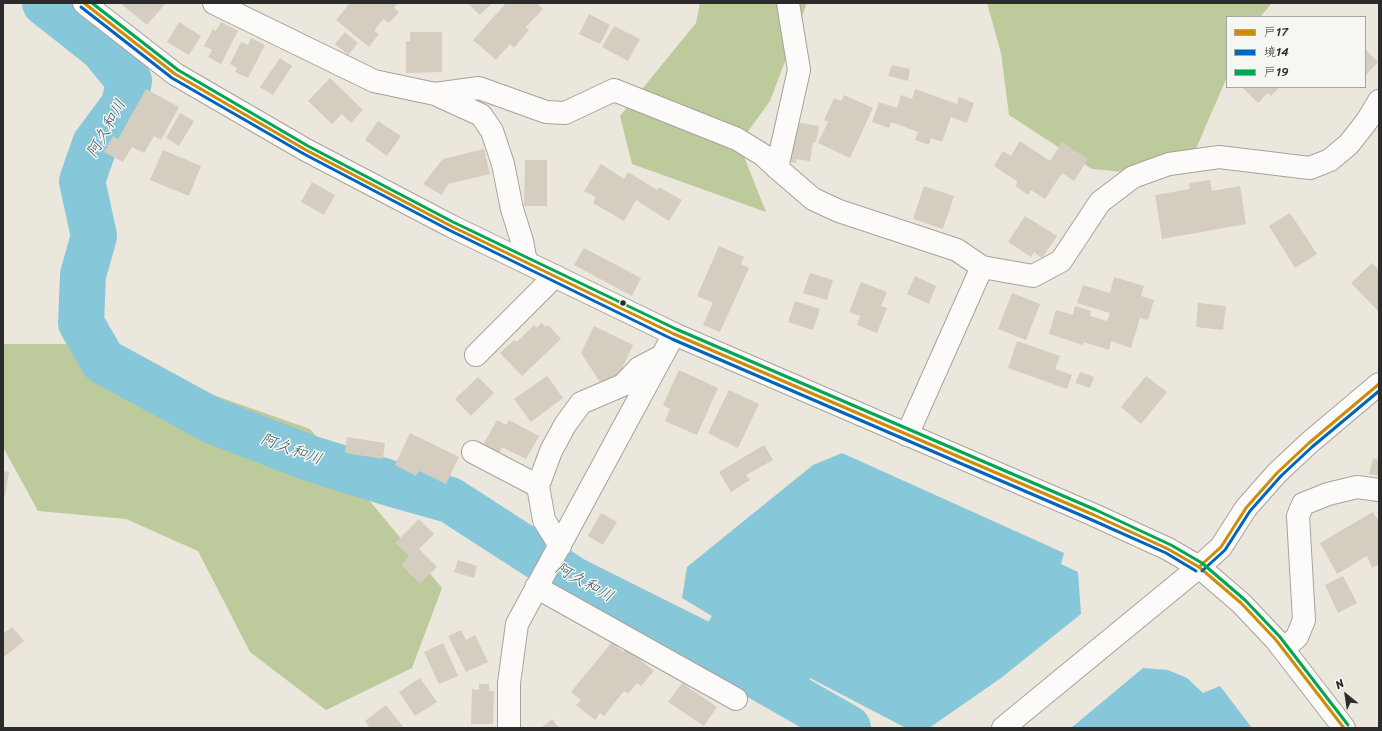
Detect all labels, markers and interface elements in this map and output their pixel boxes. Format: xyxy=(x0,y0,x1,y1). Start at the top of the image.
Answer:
legend xyxy=(1226,16,1366,88)
text: 戸17 xyxy=(1264,21,1288,43)
text: 境14 xyxy=(1264,41,1289,63)
text: 戸19 xyxy=(1264,61,1289,83)
water label: 阿久和川 xyxy=(83,96,131,162)
unlabelled marker xyxy=(618,298,628,308)
water label: 阿久和川 xyxy=(258,430,324,470)
water label: 阿久和川 xyxy=(551,559,617,607)
text: N xyxy=(1332,674,1348,694)
north arrow xyxy=(1326,675,1366,715)

